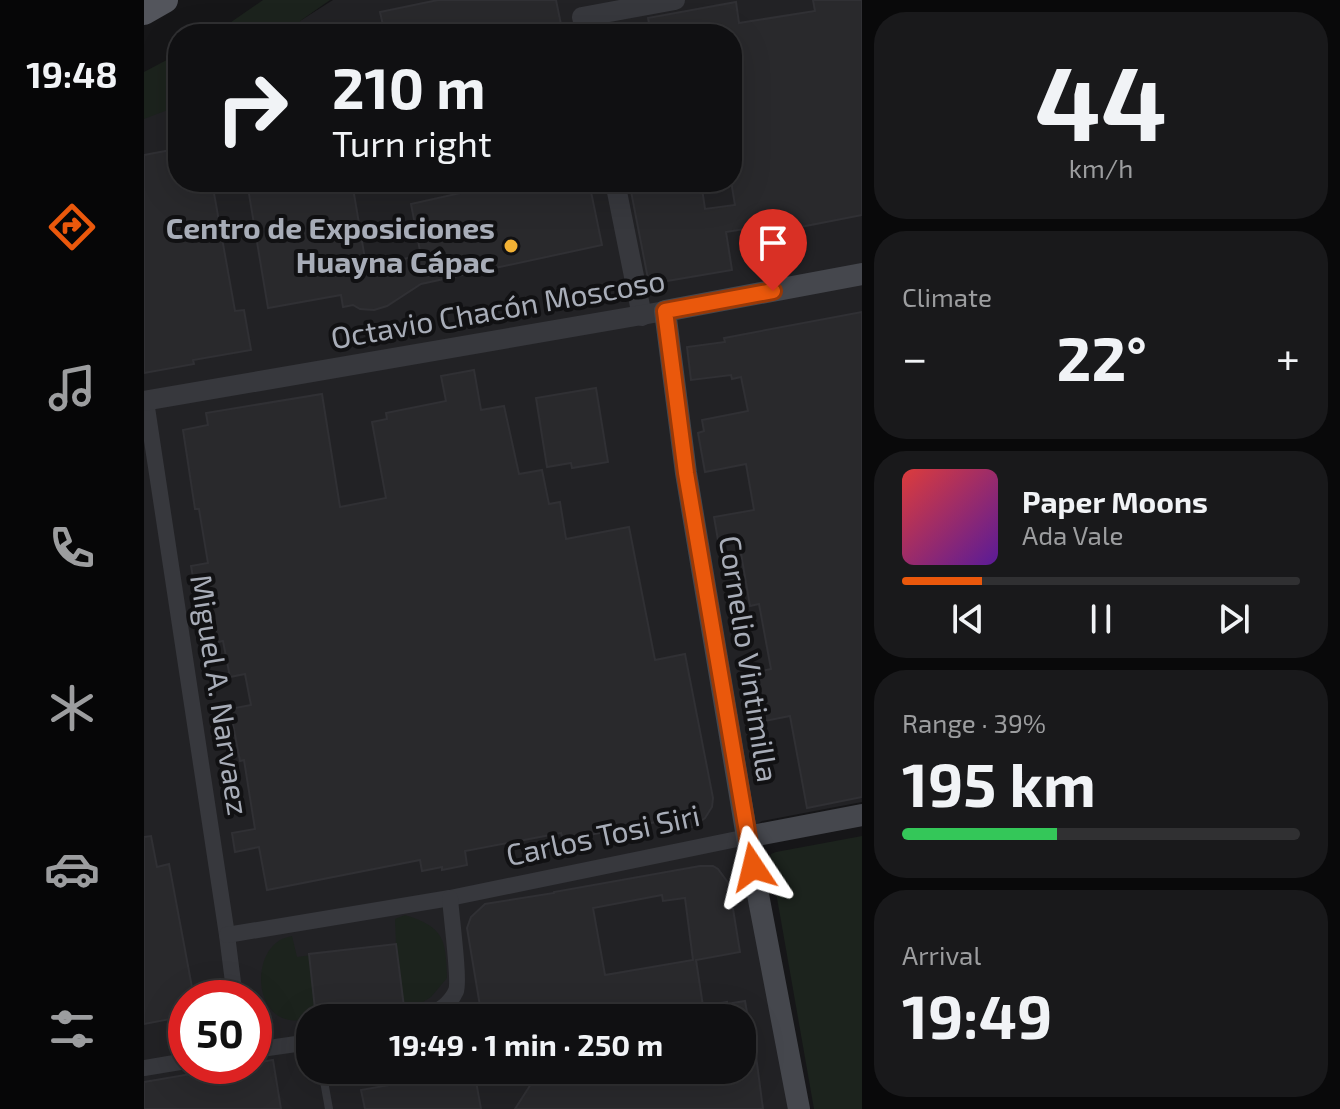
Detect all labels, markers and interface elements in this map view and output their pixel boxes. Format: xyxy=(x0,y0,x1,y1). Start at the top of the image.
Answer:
text: 44 xyxy=(1035,37,1167,162)
text: 19:48 xyxy=(26,52,118,95)
text: 210 m xyxy=(332,53,486,120)
icon: right xyxy=(200,56,304,160)
text: Turn right xyxy=(332,121,492,164)
text: km/h xyxy=(1069,152,1133,183)
icon: directions xyxy=(44,199,100,255)
place label: Centro de Exposiciones Huayna Cápac xyxy=(166,209,495,280)
pin xyxy=(739,209,807,291)
icon: arrive xyxy=(751,221,795,265)
marker: Centro de Exposiciones Huayna Cápac xyxy=(502,237,520,255)
street label: Octavio Chacón Moscoso xyxy=(328,261,668,355)
text: Climate xyxy=(902,281,992,312)
text: 22° xyxy=(1057,321,1147,393)
text: − xyxy=(902,330,928,383)
text: + xyxy=(1276,330,1300,383)
icon: music xyxy=(44,360,100,416)
text: Paper Moons xyxy=(1022,483,1208,519)
text: Ada Vale xyxy=(1022,519,1124,550)
icon: phone xyxy=(44,520,100,576)
street label: Cornelio Vintimilla xyxy=(713,533,787,785)
street label: Miguel A. Narvaez xyxy=(184,572,258,818)
icon: previous xyxy=(946,597,990,641)
icon: pause xyxy=(1079,597,1123,641)
icon: next xyxy=(1212,597,1256,641)
icon: climate xyxy=(44,680,100,736)
text: Range · 39% xyxy=(902,707,1046,738)
text: 195 km xyxy=(902,747,1096,819)
street label: Carlos Tosi Siri xyxy=(502,796,703,872)
position arrow xyxy=(711,825,795,909)
icon: car xyxy=(44,841,100,897)
text: Arrival xyxy=(902,939,981,970)
text: 19:49 xyxy=(902,979,1052,1051)
speed limit sign: 50 xyxy=(168,980,272,1084)
icon: filters xyxy=(44,1001,100,1057)
text: 19:49 · 1 min · 250 m xyxy=(389,1026,663,1062)

